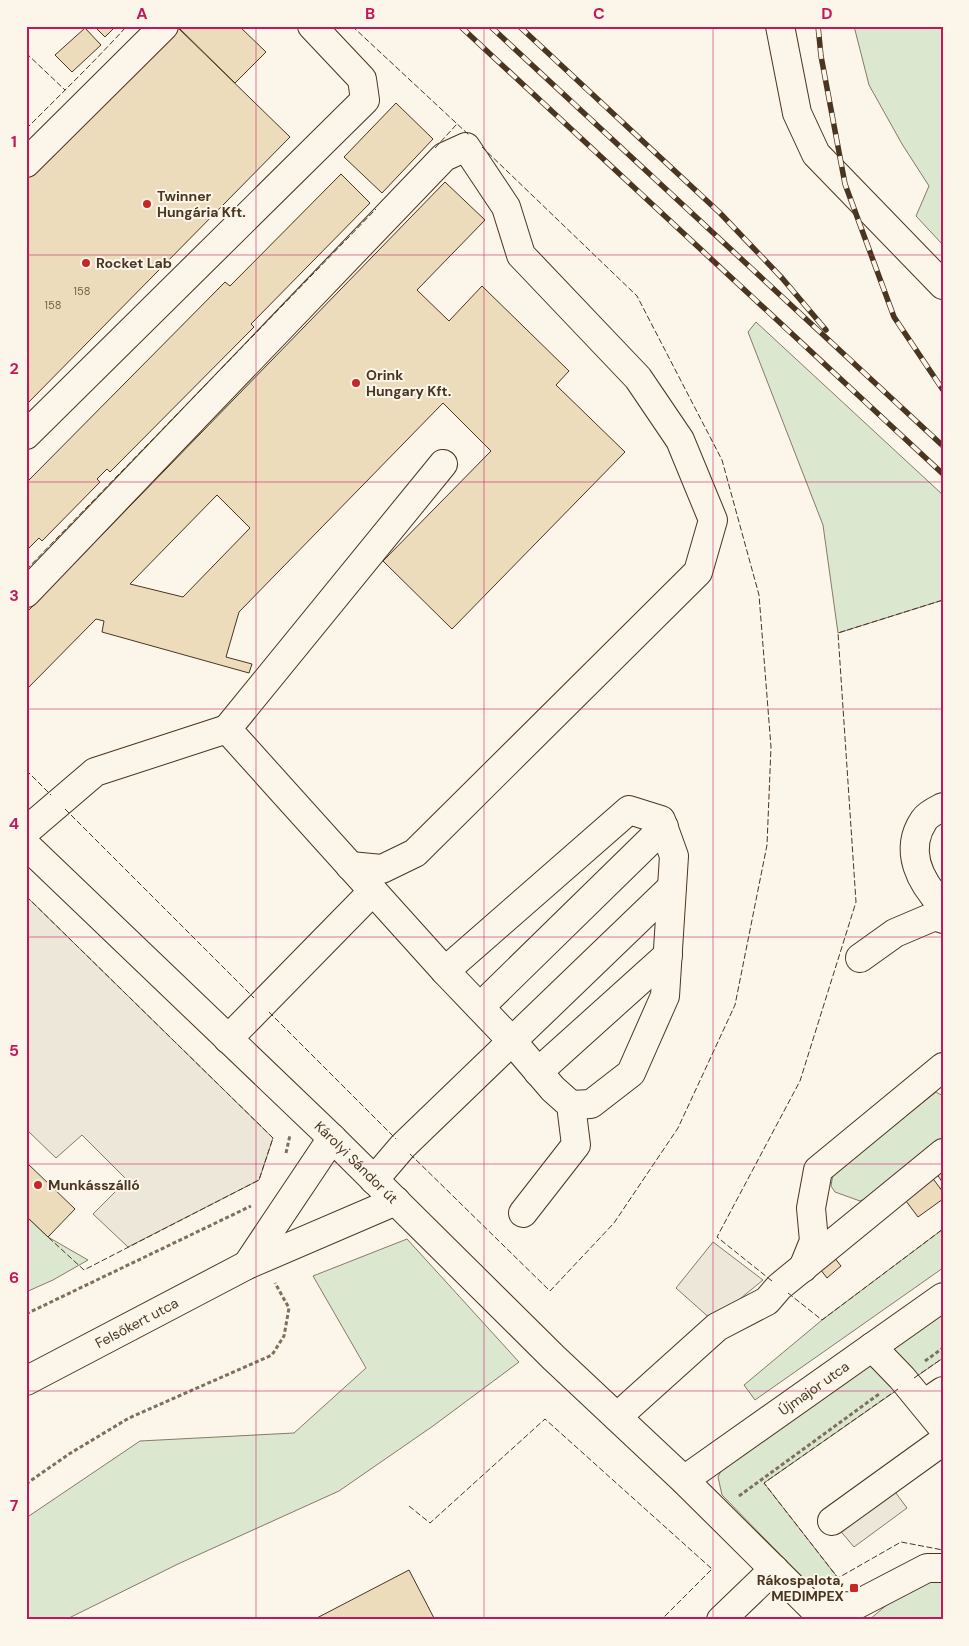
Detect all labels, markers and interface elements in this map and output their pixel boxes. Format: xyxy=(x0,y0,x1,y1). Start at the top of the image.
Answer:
text: A xyxy=(136,3,148,24)
text: B xyxy=(365,3,375,24)
text: C xyxy=(593,3,605,24)
text: D xyxy=(821,3,833,24)
text: 1 xyxy=(11,131,17,152)
place label: Twinner Hungária Kft. xyxy=(157,187,246,221)
marker: Twinner Hungária Kft. xyxy=(141,198,153,210)
place label: Rocket Lab xyxy=(96,254,172,272)
marker: Rocket Lab xyxy=(80,257,92,269)
house number: 158 xyxy=(74,284,90,298)
house number: 158 xyxy=(45,298,61,312)
text: 2 xyxy=(9,358,19,379)
place label: Orink Hungary Kft. xyxy=(366,366,451,400)
marker: Orink Hungary Kft. xyxy=(350,377,362,389)
text: 3 xyxy=(9,585,19,606)
text: 4 xyxy=(9,813,19,834)
text: 5 xyxy=(9,1040,19,1061)
street label: Károlyi Sándor út xyxy=(311,1117,402,1207)
place label: Munkásszálló xyxy=(48,1176,140,1194)
marker: Munkásszálló xyxy=(32,1179,44,1191)
text: 6 xyxy=(9,1267,19,1288)
street label: Felsőkert utca xyxy=(92,1294,181,1352)
street label: Újmajor utca xyxy=(775,1357,853,1419)
text: 7 xyxy=(10,1495,19,1516)
place label: Rákospalota, MEDIMPEX xyxy=(757,1571,844,1605)
marker: Rákospalota, MEDIMPEX xyxy=(848,1582,860,1594)

